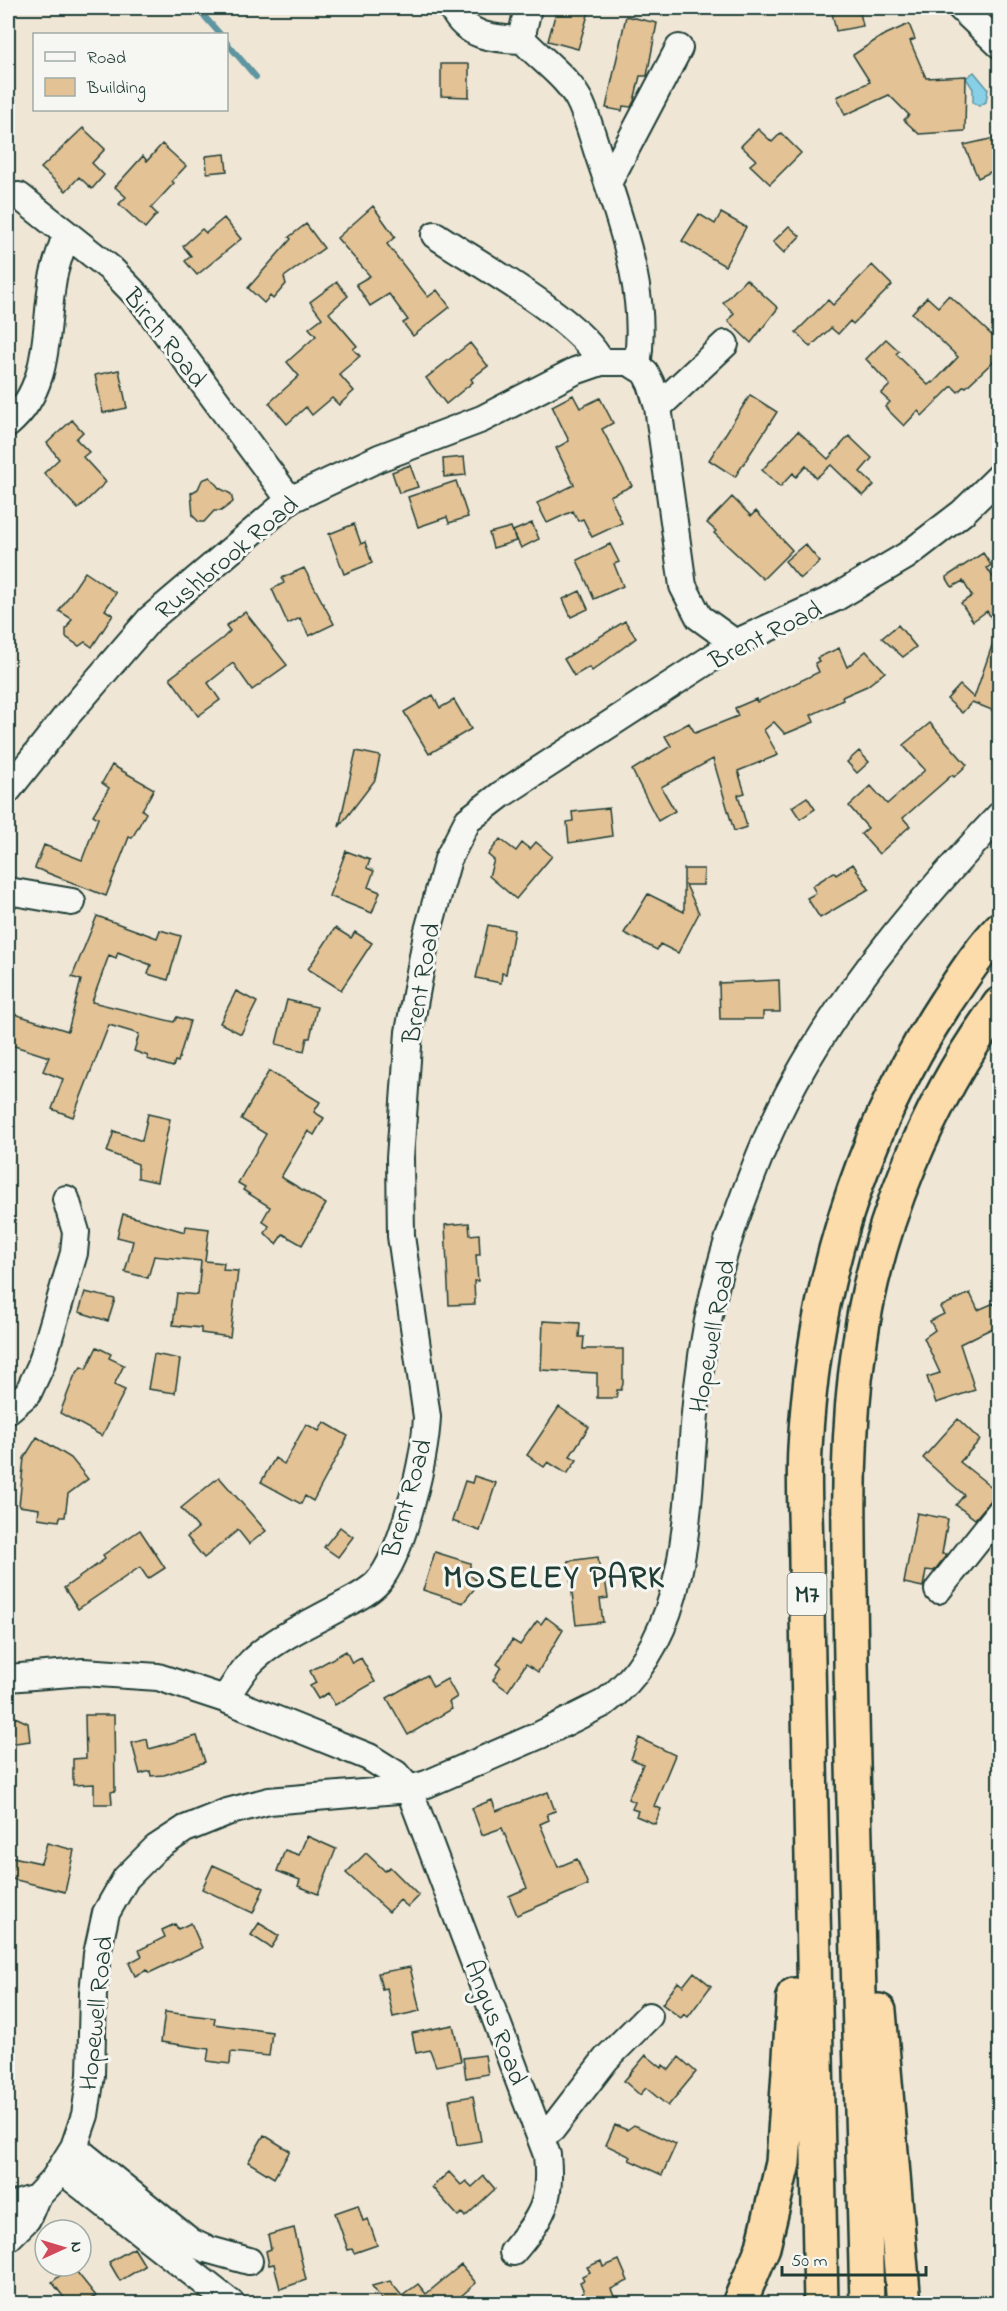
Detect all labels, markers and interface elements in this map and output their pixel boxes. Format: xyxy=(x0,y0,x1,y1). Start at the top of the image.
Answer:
legend xyxy=(33,33,228,111)
text: Road xyxy=(87,46,126,72)
text: Building xyxy=(86,76,146,103)
street label: Birch Road xyxy=(112,280,215,397)
street label: Rushbrook Road xyxy=(148,488,308,631)
street label: Brent Road xyxy=(703,592,830,682)
street label: Brent Road xyxy=(393,920,452,1048)
street label: Hopewell Road xyxy=(681,1257,747,1416)
street label: Brent Road xyxy=(374,1435,444,1564)
district label: MOSELEY PARK xyxy=(443,1556,665,1603)
road number: M7 xyxy=(788,1573,826,1615)
street label: Hopewell Road xyxy=(71,1934,125,2092)
street label: Angus Road xyxy=(453,1955,536,2092)
north arrow xyxy=(33,2218,93,2278)
scale bar xyxy=(782,2239,926,2277)
text: N xyxy=(64,2241,88,2254)
text: 50 m xyxy=(791,2249,828,2275)

